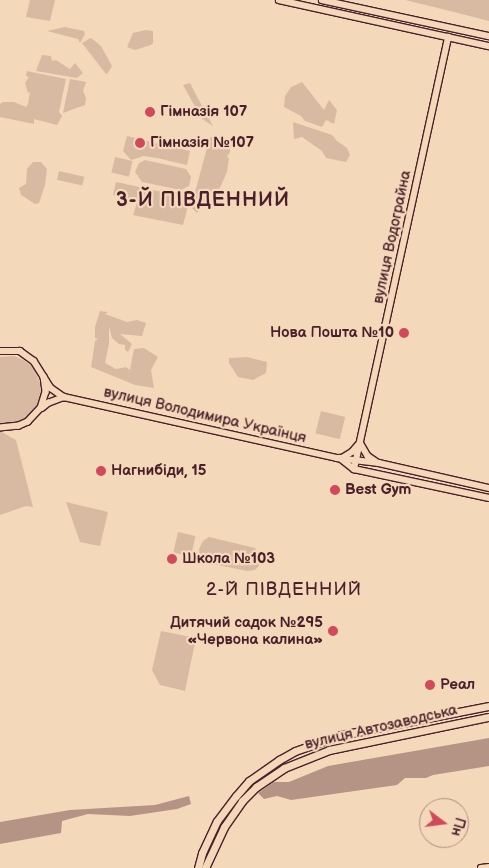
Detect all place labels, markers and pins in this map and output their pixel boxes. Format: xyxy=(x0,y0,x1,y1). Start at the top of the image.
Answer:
place label: Гімназія 107 xyxy=(160,103,247,121)
marker: Гімназія 107 xyxy=(144,106,156,118)
place label: Гімназія №107 xyxy=(150,134,254,152)
marker: Гімназія №107 xyxy=(134,137,146,149)
place label: Нова Пошта №10 xyxy=(270,324,394,342)
marker: Нова Пошта №10 xyxy=(398,327,410,339)
place label: Нагнибіди, 15 xyxy=(111,462,207,480)
marker: Нагнибіди, 15 xyxy=(95,465,107,477)
place label: Best Gym xyxy=(345,481,411,499)
marker: Best Gym xyxy=(329,484,341,496)
place label: Школа №103 xyxy=(182,550,275,568)
marker: Школа №103 xyxy=(166,553,178,565)
place label: Дитячий садок №295 «Червона калина» xyxy=(170,613,323,648)
marker: Дитячий садок №295 «Червона калина» xyxy=(327,625,339,637)
place label: Реал xyxy=(440,676,475,694)
marker: Реал xyxy=(424,679,436,691)

